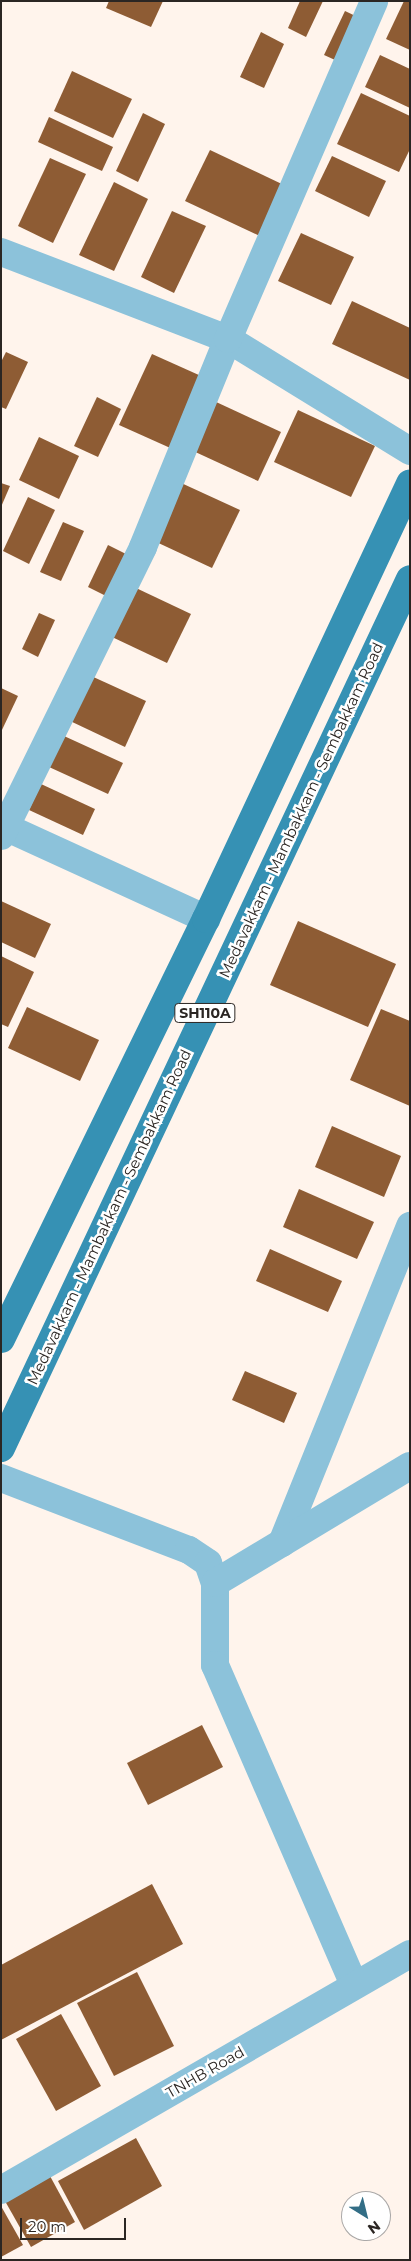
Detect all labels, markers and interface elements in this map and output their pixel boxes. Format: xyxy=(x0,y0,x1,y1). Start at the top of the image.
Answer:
street label: Medavakkam - Mambakkam - Sembakkam Road xyxy=(215,639,387,981)
road number: SH110A xyxy=(174,1001,236,1024)
street label: Medavakkam - Mambakkam - Sembakkam Road xyxy=(23,1046,195,1388)
street label: TNHB Road xyxy=(163,2042,247,2102)
north arrow xyxy=(341,2191,391,2241)
scale bar xyxy=(22,2208,129,2240)
text: 20 m xyxy=(28,2217,66,2236)
text: N xyxy=(364,2217,384,2238)

